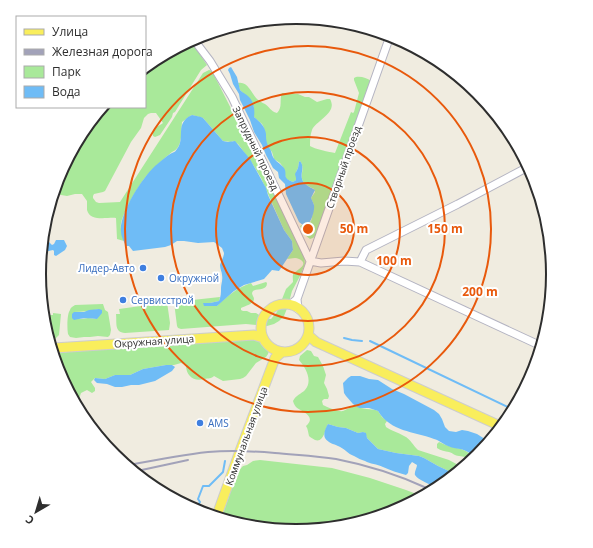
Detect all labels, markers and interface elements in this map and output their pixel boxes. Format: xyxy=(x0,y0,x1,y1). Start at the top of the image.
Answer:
legend xyxy=(16,16,146,108)
text: Улица xyxy=(52,23,88,40)
text: Железная дорога xyxy=(52,43,153,60)
text: Парк xyxy=(52,63,82,80)
text: Вода xyxy=(52,83,81,100)
street label: Запрудный проезд xyxy=(230,104,283,193)
street label: Створный проезд xyxy=(322,124,364,210)
text: 50 m xyxy=(340,220,368,237)
text: 150 m xyxy=(427,220,463,237)
centre of rings xyxy=(301,222,315,236)
text: 100 m xyxy=(376,252,412,269)
place label: Лидер-Авто xyxy=(78,261,135,275)
marker: Лидер-Авто xyxy=(138,263,148,273)
place label: Окружной xyxy=(169,271,219,285)
marker: Окружной xyxy=(156,273,166,283)
text: 200 m xyxy=(462,283,498,300)
place label: Сервисстрой xyxy=(131,293,194,307)
marker: Сервисстрой xyxy=(118,295,128,305)
street label: Окружная улица xyxy=(113,331,195,351)
street label: Коммунальная улица xyxy=(222,385,270,487)
place label: AMS xyxy=(208,416,229,430)
marker: AMS xyxy=(195,418,205,428)
north arrow xyxy=(16,492,56,532)
text: С xyxy=(22,512,37,528)

